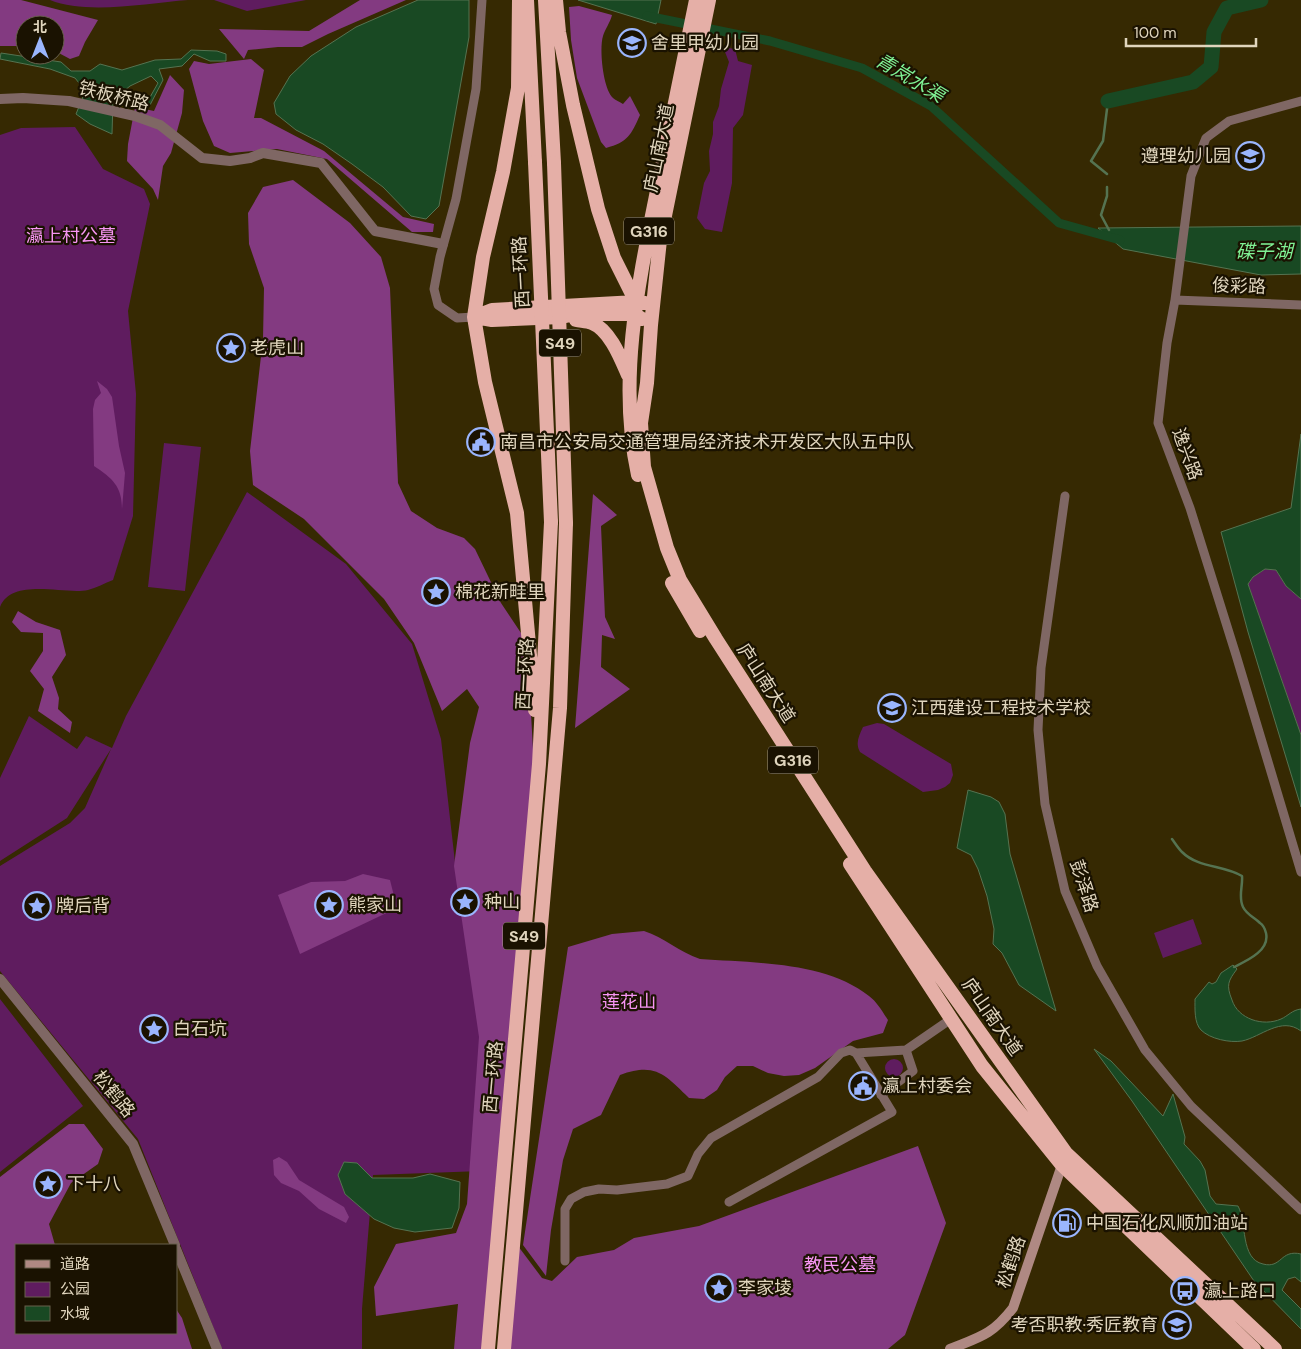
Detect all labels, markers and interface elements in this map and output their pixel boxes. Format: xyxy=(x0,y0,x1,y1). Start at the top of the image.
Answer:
north arrow xyxy=(15,15,65,65)
scale bar xyxy=(1126,15,1256,47)
text: 北 xyxy=(33,18,47,36)
text: 100 m xyxy=(1134,23,1177,43)
school or university icon: 舍里甲幼儿园 xyxy=(617,28,647,58)
place label: 舍里甲幼儿园 xyxy=(651,31,759,55)
water label: 青岚水渠 xyxy=(871,48,952,110)
street label: 铁板桥路 xyxy=(76,76,152,116)
street label: 庐山南大道 xyxy=(639,102,679,194)
school or university icon: 遵理幼儿园 xyxy=(1235,141,1265,171)
place label: 遵理幼儿园 xyxy=(1141,144,1231,168)
road number: G316 xyxy=(624,218,674,245)
park label: 瀛上村公墓 xyxy=(26,224,116,248)
street label: 西一环路 xyxy=(507,235,535,309)
water label: 碟子湖 xyxy=(1235,239,1295,264)
street label: 俊彩路 xyxy=(1212,273,1266,299)
road number: S49 xyxy=(539,329,581,356)
place icon: 老虎山 xyxy=(216,333,246,363)
place label: 老虎山 xyxy=(250,336,304,360)
street label: 逸兴路 xyxy=(1166,425,1208,483)
public building icon: 南昌市公安局交通管理局经济技术开发区大队五中队 xyxy=(466,427,496,457)
place label: 南昌市公安局交通管理局经济技术开发区大队五中队 xyxy=(500,430,914,454)
place icon: 棉花新畦里 xyxy=(421,577,451,607)
place label: 棉花新畦里 xyxy=(455,580,545,604)
street label: 西一环路 xyxy=(511,637,539,711)
street label: 庐山南大道 xyxy=(731,639,801,727)
school or university icon: 江西建设工程技术学校 xyxy=(877,693,907,723)
place label: 江西建设工程技术学校 xyxy=(911,696,1091,720)
road number: G316 xyxy=(768,746,818,774)
street label: 彭泽路 xyxy=(1064,857,1104,915)
place icon: 种山 xyxy=(450,887,480,917)
place icon: 熊家山 xyxy=(314,890,344,920)
place label: 种山 xyxy=(484,890,520,914)
place icon: 牌后背 xyxy=(22,891,52,921)
place label: 熊家山 xyxy=(348,893,402,917)
place label: 牌后背 xyxy=(56,894,110,918)
road number: S49 xyxy=(503,922,545,949)
street label: 庐山南大道 xyxy=(956,973,1028,1061)
park label: 莲花山 xyxy=(602,990,656,1014)
place icon: 白石坑 xyxy=(139,1014,169,1044)
place label: 白石坑 xyxy=(173,1017,227,1041)
street label: 西一环路 xyxy=(478,1040,508,1114)
street label: 松鹤路 xyxy=(88,1065,140,1123)
public building icon: 瀛上村委会 xyxy=(848,1071,878,1101)
place label: 瀛上村委会 xyxy=(882,1074,972,1098)
place icon: 下十八 xyxy=(33,1169,63,1199)
place label: 下十八 xyxy=(67,1172,121,1196)
fuel station icon: 中国石化风顺加油站 xyxy=(1052,1208,1082,1238)
place label: 中国石化风顺加油站 xyxy=(1086,1211,1248,1235)
street label: 松鹤路 xyxy=(991,1233,1031,1291)
legend xyxy=(15,1244,178,1334)
park label: 教民公墓 xyxy=(804,1253,876,1277)
text: 道路 xyxy=(60,1254,90,1274)
place icon: 李家堎 xyxy=(704,1273,734,1303)
place label: 李家堎 xyxy=(738,1276,792,1300)
bus stop icon: 瀛上路口 xyxy=(1170,1276,1200,1306)
text: 公园 xyxy=(60,1279,90,1299)
place label: 瀛上路口 xyxy=(1204,1279,1276,1303)
text: 水域 xyxy=(60,1304,90,1324)
school or university icon: 考否职教·秀匠教育 xyxy=(1162,1310,1192,1340)
place label: 考否职教·秀匠教育 xyxy=(1010,1313,1158,1337)

